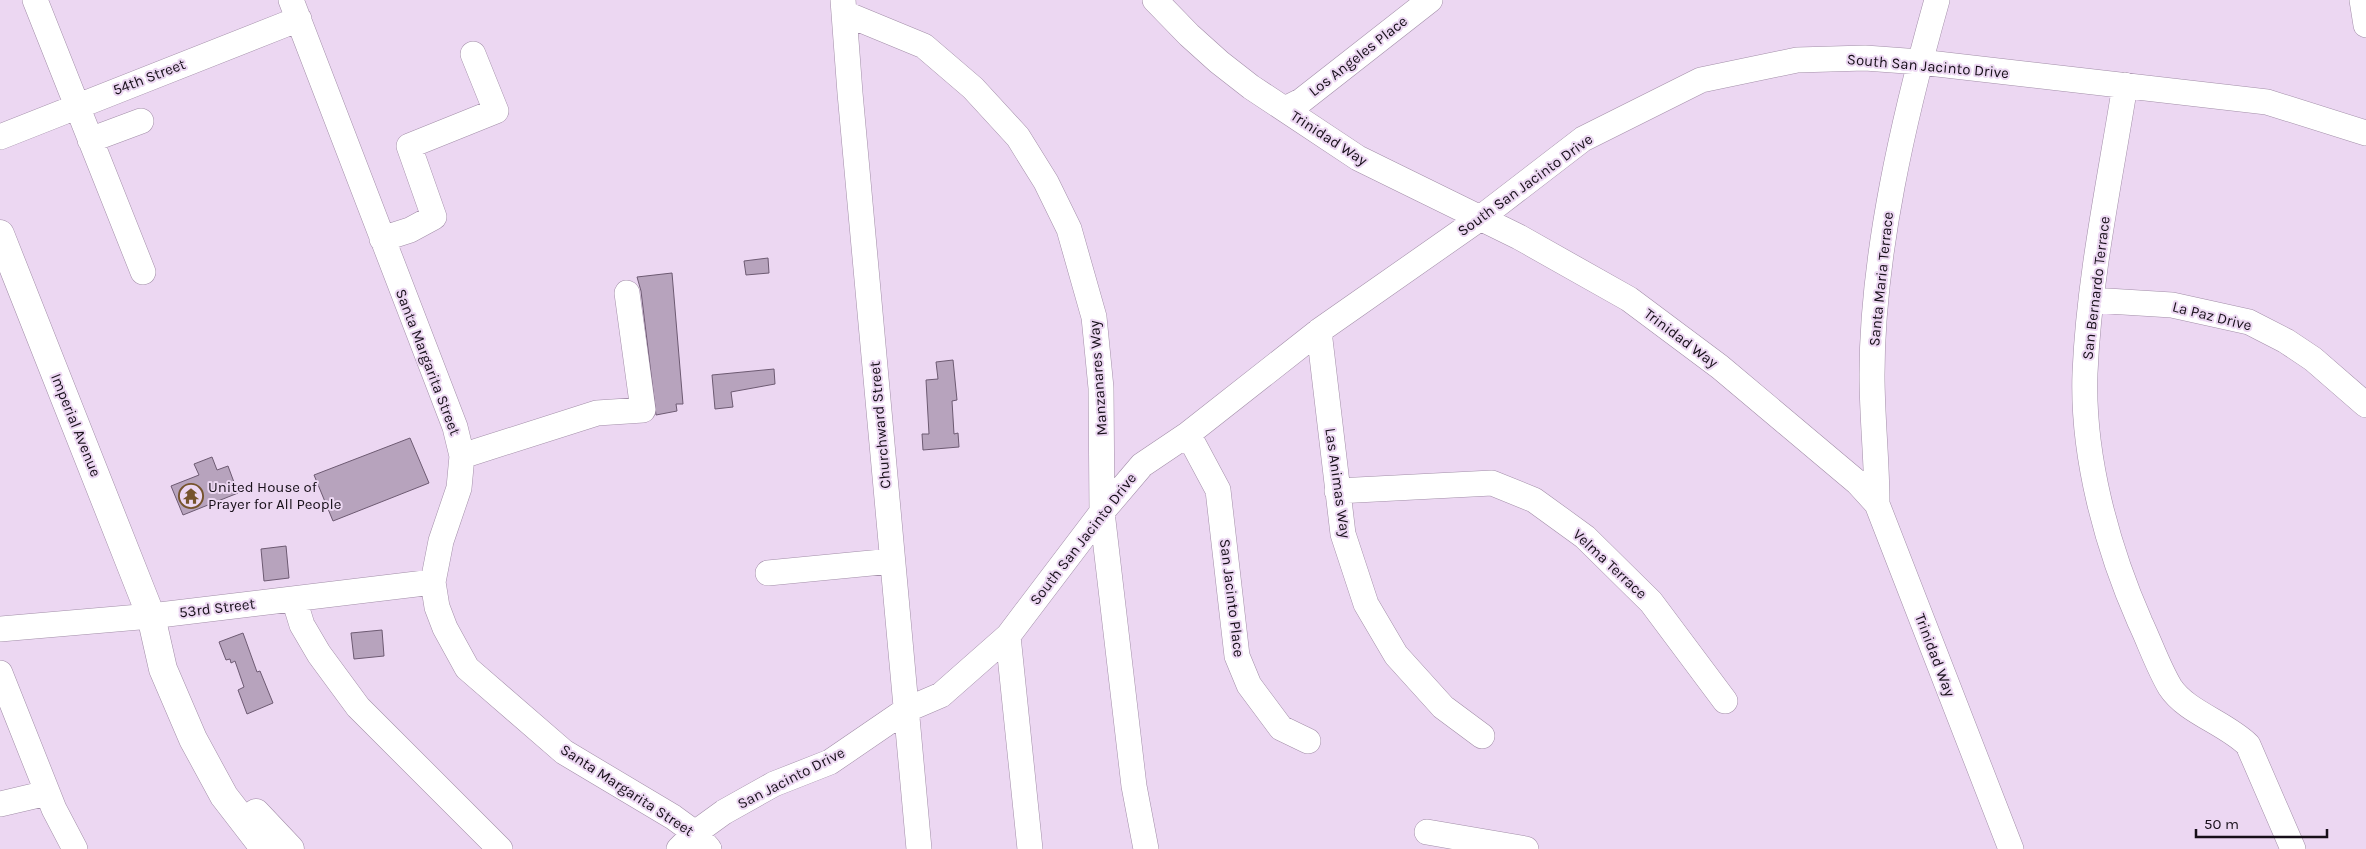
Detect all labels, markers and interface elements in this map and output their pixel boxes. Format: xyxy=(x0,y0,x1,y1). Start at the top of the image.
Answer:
street label: Los Angeles Place xyxy=(1305,12,1411,100)
street label: South San Jacinto Drive xyxy=(1846,50,2010,82)
street label: 54th Street xyxy=(110,55,188,99)
street label: Trinidad Way xyxy=(1287,107,1371,169)
street label: South San Jacinto Drive xyxy=(1454,130,1596,240)
street label: Santa Maria Terrace xyxy=(1865,211,1897,347)
street label: San Bernardo Terrace xyxy=(2078,215,2114,361)
street label: Santa Margarita Street xyxy=(392,286,464,438)
street label: La Paz Drive xyxy=(2170,297,2254,335)
street label: Trinidad Way xyxy=(1641,304,1721,372)
street label: Manzanares Way xyxy=(1085,320,1111,436)
street label: Churchward Street xyxy=(865,360,895,489)
street label: Imperial Avenue xyxy=(47,371,105,479)
street label: Las Animas Way xyxy=(1321,427,1355,539)
street label: South San Jacinto Drive xyxy=(1026,469,1140,609)
place label: United House of Prayer for All People xyxy=(208,478,341,513)
temple icon: United House of Prayer for All People xyxy=(178,483,204,509)
street label: Velma Terrace xyxy=(1569,525,1651,603)
street label: San Jacinto Place xyxy=(1216,538,1248,658)
street label: 53rd Street xyxy=(178,594,256,622)
street label: Trinidad Way xyxy=(1911,611,1959,699)
street label: Santa Margarita Street xyxy=(557,740,697,840)
street label: San Jacinto Drive xyxy=(734,743,848,813)
scale bar xyxy=(2196,806,2327,838)
text: 50 m xyxy=(2204,815,2239,833)

